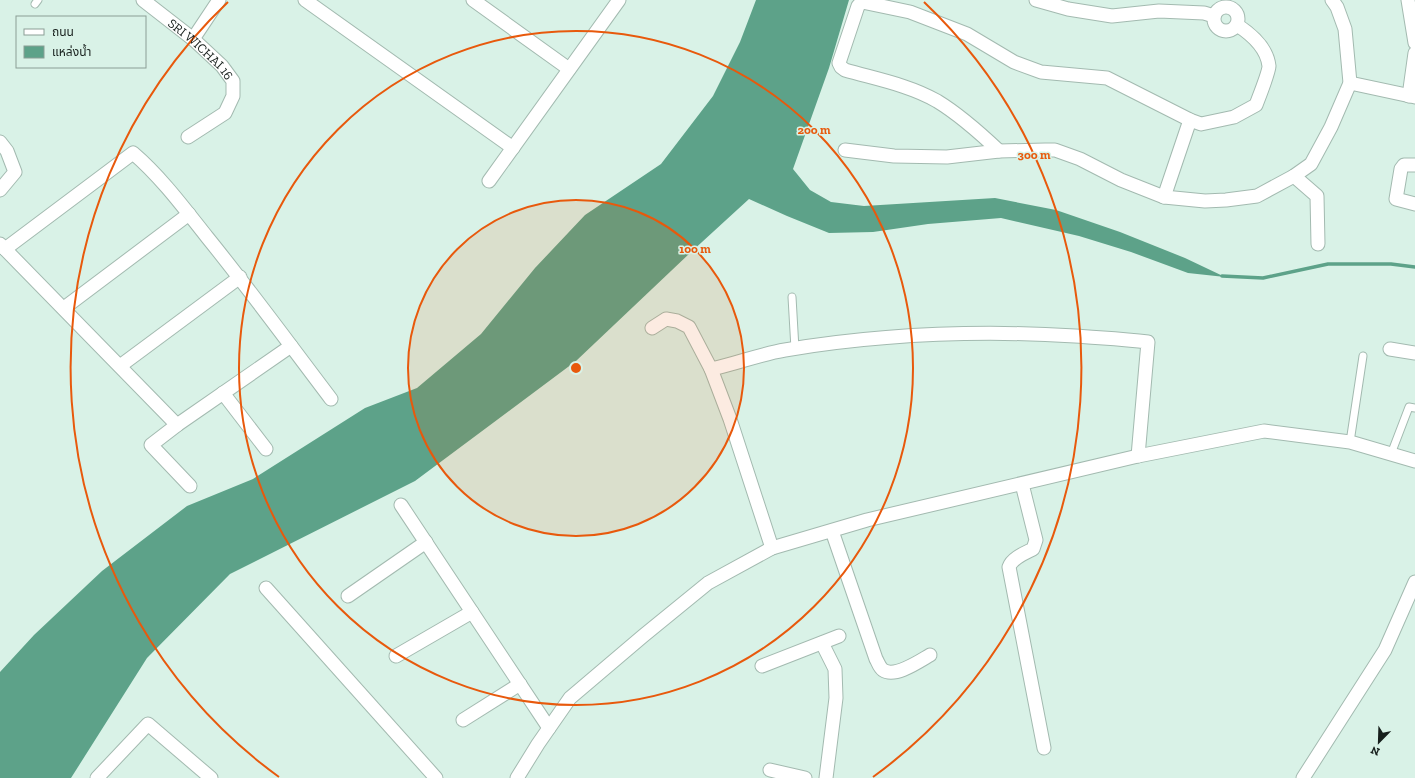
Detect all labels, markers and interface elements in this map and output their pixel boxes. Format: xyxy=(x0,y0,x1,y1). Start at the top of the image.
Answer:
legend xyxy=(16,16,146,68)
street label: SRI WICHAI 16 xyxy=(165,16,236,83)
text: ถนน xyxy=(52,25,74,39)
text: แหล่งน้ำ xyxy=(52,43,91,59)
text: 200 m xyxy=(797,123,831,137)
text: 300 m xyxy=(1018,148,1051,162)
text: 100 m xyxy=(679,242,711,256)
centre of rings xyxy=(569,361,583,375)
north arrow xyxy=(1359,722,1399,762)
text: N xyxy=(1368,743,1382,758)

